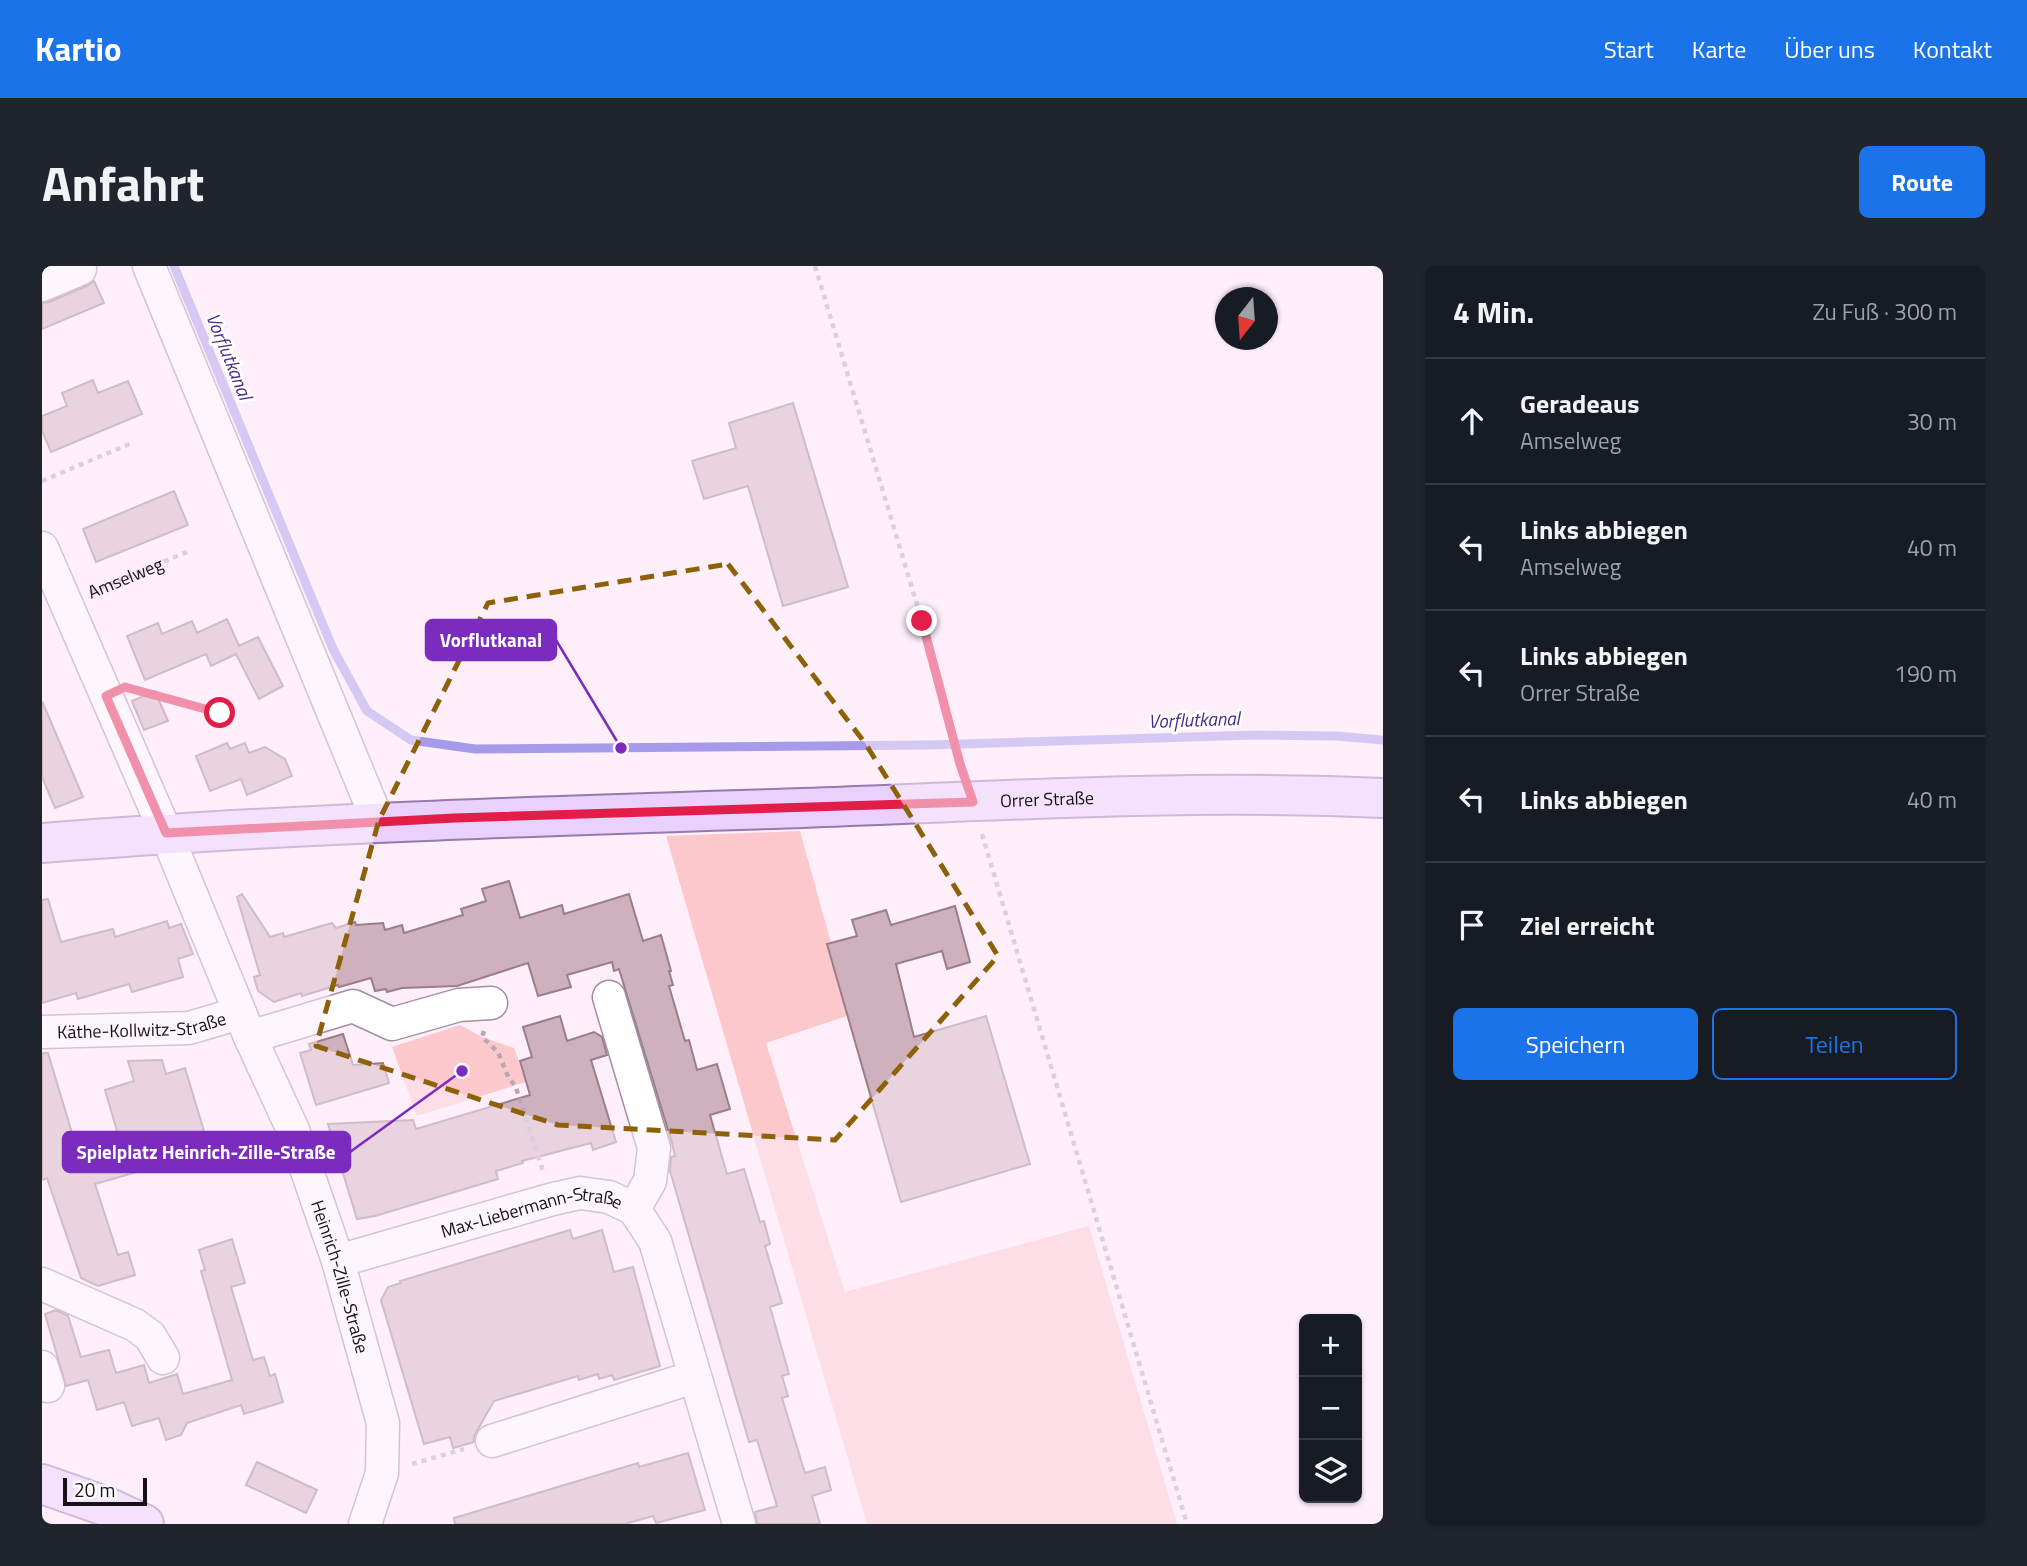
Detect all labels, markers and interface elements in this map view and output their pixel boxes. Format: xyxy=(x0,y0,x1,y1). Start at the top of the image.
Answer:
text: Kartio xyxy=(35,24,122,74)
text: Start xyxy=(1604,31,1654,67)
text: Karte xyxy=(1692,31,1746,67)
text: Über uns xyxy=(1784,31,1875,67)
text: Kontakt xyxy=(1913,31,1992,67)
text: Anfahrt xyxy=(42,145,204,220)
button: Route xyxy=(1859,146,1985,218)
north arrow xyxy=(1215,287,1278,350)
text: 4 Min. xyxy=(1453,289,1534,335)
text: Zu Fuß · 300 m xyxy=(1813,294,1957,329)
water label: Vorflutkanal xyxy=(199,308,261,406)
text: Geradeaus xyxy=(1520,384,1640,423)
icon: ahead xyxy=(1453,402,1491,440)
text: 30 m xyxy=(1907,404,1957,439)
text: Amselweg xyxy=(1520,423,1621,458)
text: Links abbiegen xyxy=(1520,510,1688,549)
icon: left xyxy=(1453,528,1491,566)
text: 40 m xyxy=(1907,530,1957,565)
text: Amselweg xyxy=(1520,549,1621,584)
street label: Amselweg xyxy=(83,550,167,605)
route end xyxy=(906,605,937,636)
callout: Vorflutkanal xyxy=(426,620,556,660)
text: Vorflutkanal xyxy=(440,625,542,654)
text: Links abbiegen xyxy=(1520,636,1688,675)
icon: left xyxy=(1453,654,1491,692)
text: 190 m xyxy=(1894,656,1957,691)
text: Orrer Straße xyxy=(1520,675,1640,710)
route start xyxy=(204,697,235,728)
water label: Vorflutkanal xyxy=(1148,703,1242,735)
icon: left xyxy=(1453,780,1491,818)
text: Links abbiegen xyxy=(1520,780,1688,819)
text: 40 m xyxy=(1907,782,1957,817)
street label: Orrer Straße xyxy=(999,783,1094,814)
icon: arrive xyxy=(1453,906,1491,944)
text: Ziel erreicht xyxy=(1520,906,1655,945)
street label: Käthe-Kollwitz-Straße xyxy=(57,1004,229,1045)
button: Speichern xyxy=(1453,1008,1698,1080)
button: Teilen xyxy=(1712,1008,1957,1080)
callout: Spielplatz Heinrich-Zille-Straße xyxy=(63,1132,350,1172)
text: Spielplatz Heinrich-Zille-Straße xyxy=(76,1137,336,1166)
street label: Max-Liebermann-Straße xyxy=(437,1179,628,1244)
street label: Heinrich-Zille-Straße xyxy=(304,1196,376,1356)
map controls xyxy=(1299,1314,1362,1503)
button: + xyxy=(1299,1314,1362,1377)
button: − xyxy=(1299,1377,1362,1440)
button: layers xyxy=(1299,1440,1362,1503)
scale bar xyxy=(63,1475,147,1507)
text: 20 m xyxy=(74,1475,115,1504)

